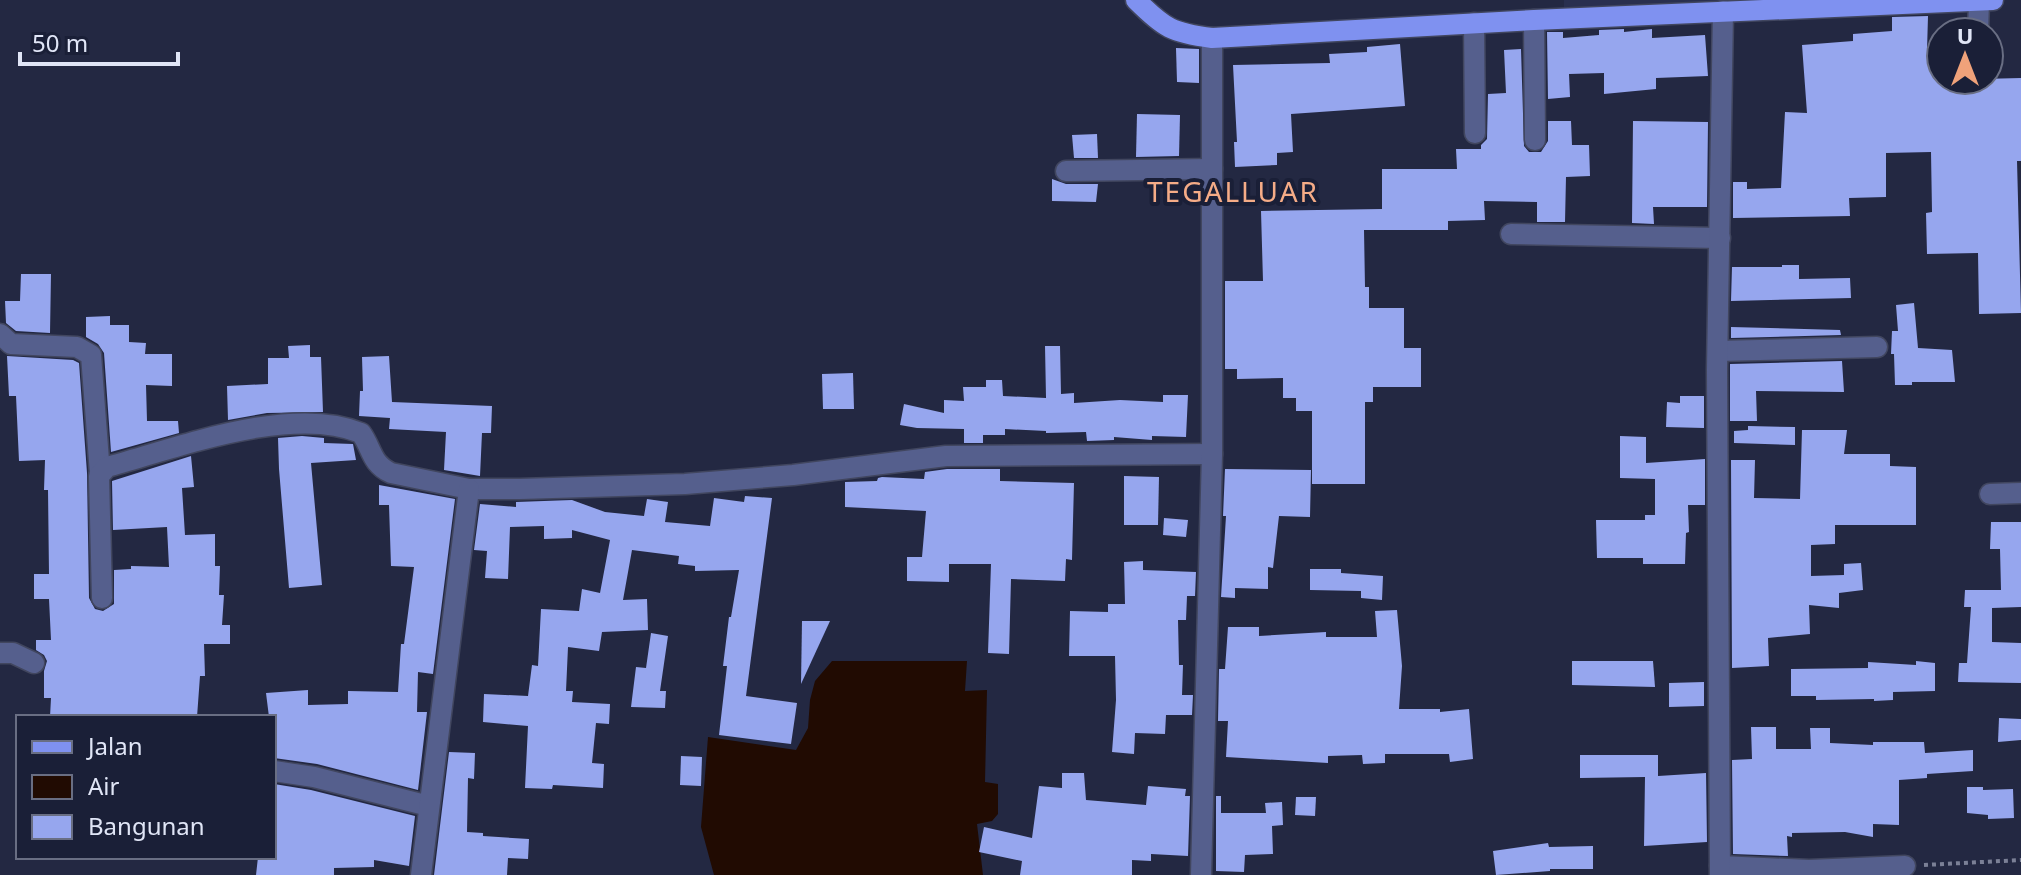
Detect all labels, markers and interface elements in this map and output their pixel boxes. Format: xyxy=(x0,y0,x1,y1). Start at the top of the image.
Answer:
scale bar xyxy=(20,16,178,66)
north arrow xyxy=(1925,16,2005,96)
text: U xyxy=(1957,20,1973,50)
text: 50 m xyxy=(32,26,88,59)
district label: TEGALLUAR xyxy=(1147,172,1319,210)
legend xyxy=(16,715,276,859)
text: Jalan xyxy=(86,729,143,762)
text: Air xyxy=(88,769,120,802)
text: Bangunan xyxy=(88,809,205,842)

